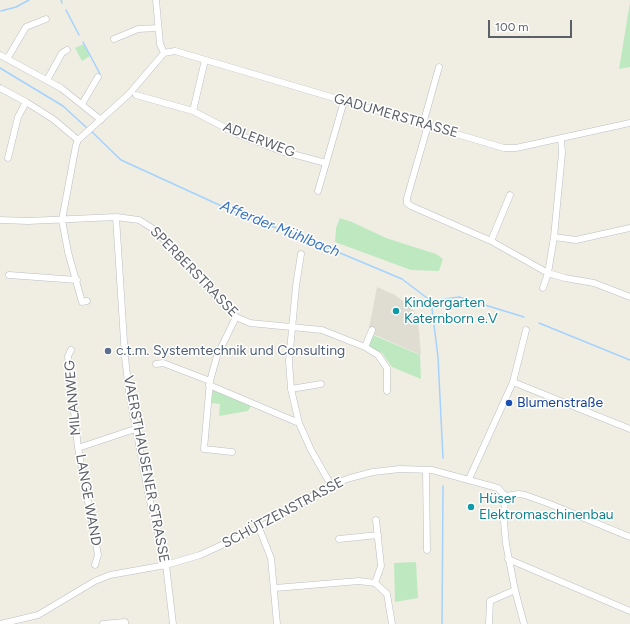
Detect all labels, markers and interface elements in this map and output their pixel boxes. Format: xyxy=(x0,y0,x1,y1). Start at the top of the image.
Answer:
scale bar xyxy=(490,12,574,38)
text: 100 m xyxy=(495,20,529,34)
street label: GADUMERSTRASSE xyxy=(332,90,460,142)
street label: ADLERWEG xyxy=(221,119,297,161)
water label: Afferder Mühlbach xyxy=(218,197,342,261)
street label: SPERBERSTRASSE xyxy=(146,223,242,321)
place label: Kindergarten Katernborn e.V xyxy=(404,295,498,328)
marker: Kindergarten Katernborn e.V xyxy=(391,306,401,316)
place label: c.t.m. Systemtechnik und Consulting xyxy=(116,343,345,359)
marker: c.t.m. Systemtechnik und Consulting xyxy=(103,346,113,356)
street label: MILANWEG xyxy=(61,360,85,436)
street label: VAERSTHAUSENER STRASSE xyxy=(120,374,172,564)
place label: Blumenstraße xyxy=(517,395,603,411)
marker: Blumenstraße xyxy=(504,398,514,408)
street label: LANGE WAND xyxy=(72,453,104,547)
street label: SCHÜTZENSTRASSE xyxy=(220,474,346,552)
place label: Hüser Elektromaschinenbau xyxy=(479,491,614,524)
marker: Hüser Elektromaschinenbau xyxy=(466,502,476,512)

